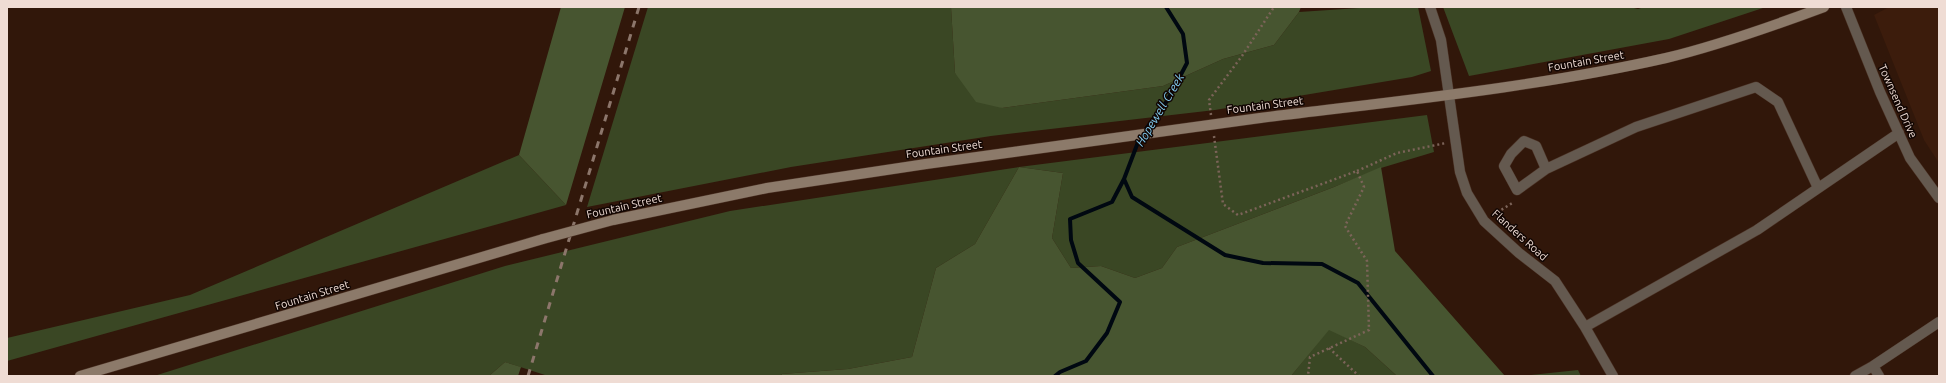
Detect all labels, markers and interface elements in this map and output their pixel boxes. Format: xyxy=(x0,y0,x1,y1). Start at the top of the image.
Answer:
street label: Fountain Street xyxy=(1547,48,1626,74)
street label: Townsend Drive xyxy=(1876,63,1920,139)
water label: Hopewell Creek xyxy=(1133,70,1187,148)
street label: Fountain Street xyxy=(1226,94,1305,116)
street label: Fountain Street xyxy=(905,138,984,160)
street label: Fountain Street xyxy=(585,191,663,220)
street label: Flanders Road xyxy=(1490,207,1550,263)
street label: Fountain Street xyxy=(273,278,351,312)

